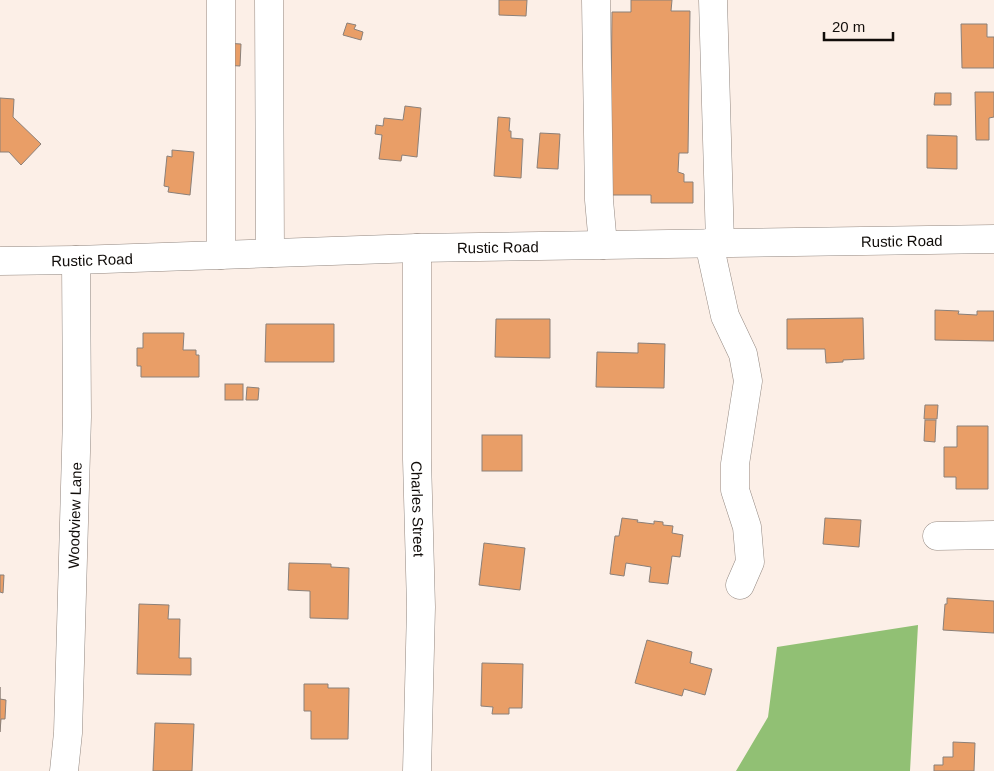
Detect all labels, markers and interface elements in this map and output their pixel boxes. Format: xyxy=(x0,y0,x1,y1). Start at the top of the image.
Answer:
scale bar xyxy=(824,10,893,42)
text: 20 m xyxy=(832,18,865,35)
street label: Rustic Road xyxy=(861,231,943,250)
street label: Rustic Road xyxy=(457,238,539,256)
street label: Rustic Road xyxy=(51,250,133,269)
street label: Charles Street xyxy=(409,461,428,558)
street label: Woodview Lane xyxy=(64,462,84,569)

